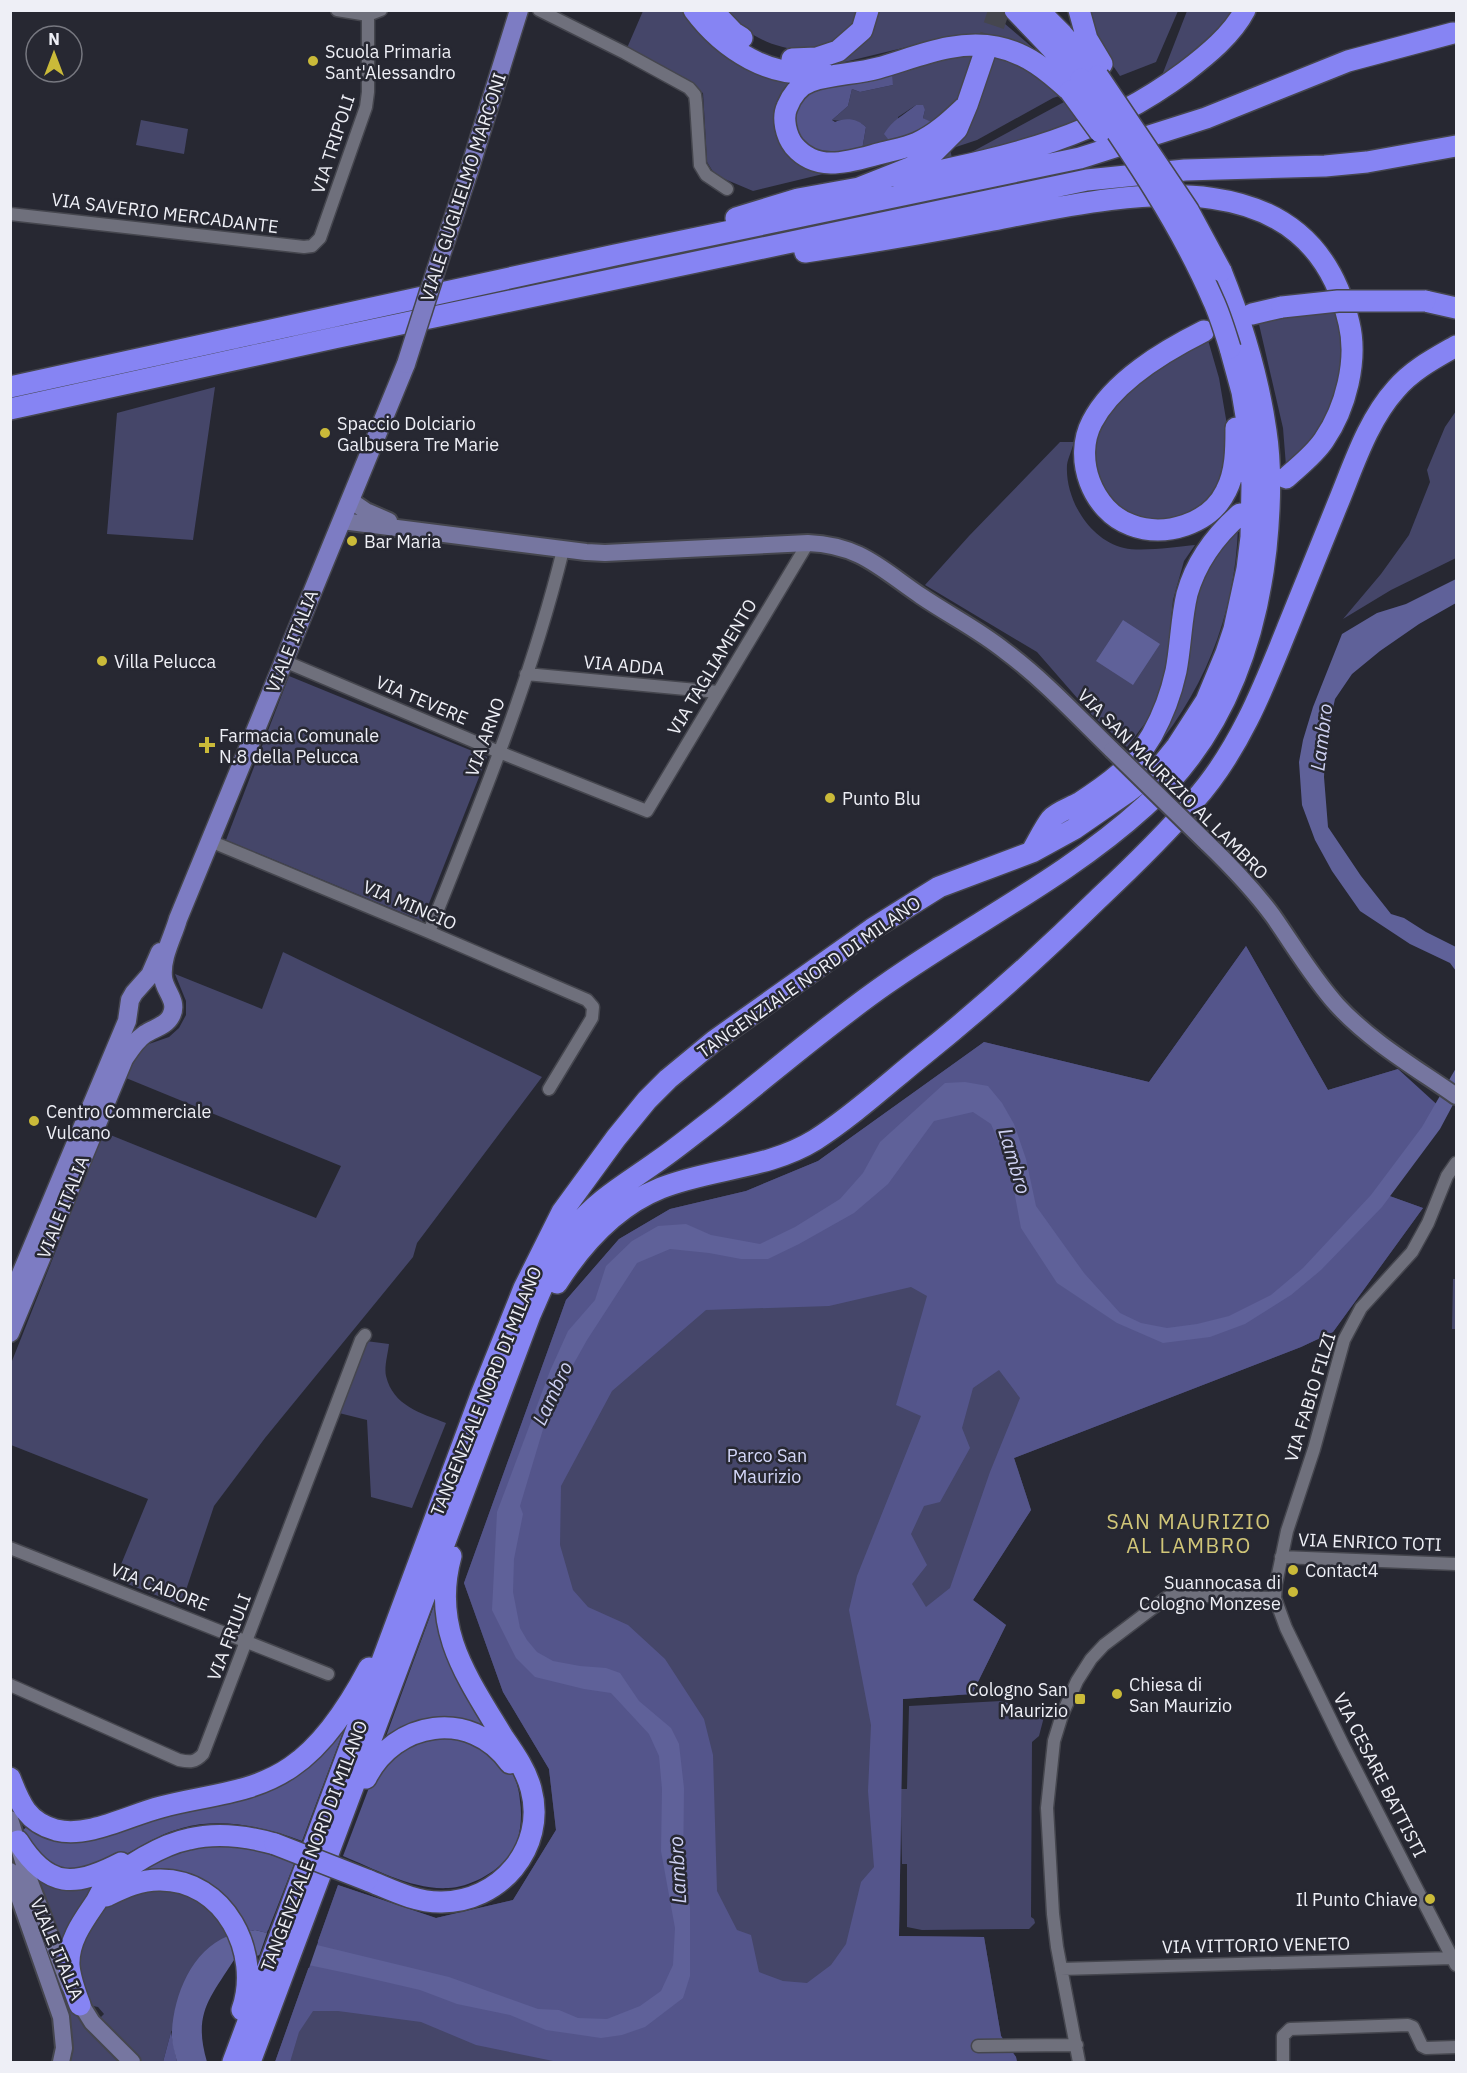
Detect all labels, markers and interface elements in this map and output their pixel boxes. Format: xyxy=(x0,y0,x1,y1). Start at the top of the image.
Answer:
north arrow xyxy=(24,24,84,84)
text: N xyxy=(48,29,60,49)
place label: Scuola Primaria Sant'Alessandro xyxy=(325,40,456,84)
marker: Scuola Primaria Sant'Alessandro xyxy=(306,54,320,68)
street label: VIALE GUGLIELMO MARCONI xyxy=(415,70,511,304)
street label: VIA TRIPOLI xyxy=(306,92,360,196)
street label: VIA SAVERIO MERCADANTE xyxy=(50,188,280,238)
place label: Spaccio Dolciario Galbusera Tre Marie xyxy=(337,412,499,456)
marker: Spaccio Dolciario Galbusera Tre Marie xyxy=(318,426,332,440)
place label: Bar Maria xyxy=(364,530,442,553)
marker: Bar Maria xyxy=(345,534,359,548)
street label: VIALE ITALIA xyxy=(261,586,323,696)
street label: VIA TAGLIAMENTO xyxy=(662,595,762,739)
place label: Villa Pelucca xyxy=(114,650,217,673)
street label: VIA ADDA xyxy=(583,650,666,680)
marker: Villa Pelucca xyxy=(95,654,109,668)
street label: VIA TEVERE xyxy=(372,670,472,730)
street label: VIA SAN MAURIZIO AL LAMBRO xyxy=(1073,684,1273,884)
street label: VIA ARNO xyxy=(460,694,510,780)
water label: Lambro xyxy=(1303,702,1339,772)
place label: Farmacia Comunale N.8 della Pelucca xyxy=(219,724,379,768)
marker: Farmacia Comunale N.8 della Pelucca xyxy=(200,738,214,752)
place label: Punto Blu xyxy=(842,787,921,810)
marker: Punto Blu xyxy=(823,791,837,805)
street label: VIA MINCIO xyxy=(360,875,460,935)
street label: TANGENZIALE NORD DI MILANO xyxy=(693,891,925,1063)
place label: Centro Commerciale Vulcano xyxy=(46,1100,212,1144)
marker: Centro Commerciale Vulcano xyxy=(27,1114,41,1128)
water label: Lambro xyxy=(992,1125,1038,1197)
street label: VIALE ITALIA xyxy=(32,1152,94,1262)
street label: TANGENZIALE NORD DI MILANO xyxy=(425,1263,547,1519)
street label: VIA FABIO FILZI xyxy=(1279,1329,1341,1465)
water label: Lambro xyxy=(525,1357,579,1429)
park label: Parco San Maurizio xyxy=(727,1444,807,1488)
district label: SAN MAURIZIO AL LAMBRO xyxy=(1106,1507,1272,1559)
street label: VIA ENRICO TOTI xyxy=(1298,1528,1442,1556)
street label: VIA CADORE xyxy=(108,1558,212,1616)
place label: Contact4 xyxy=(1305,1559,1379,1582)
marker: Contact4 xyxy=(1286,1563,1300,1577)
place label: Suannocasa di Cologno Monzese xyxy=(1139,1571,1281,1615)
marker: Suannocasa di Cologno Monzese xyxy=(1286,1585,1300,1599)
street label: VIA FRIULI xyxy=(202,1590,256,1684)
place label: Chiesa di San Maurizio xyxy=(1129,1673,1232,1717)
place label: Cologno San Maurizio xyxy=(967,1678,1068,1722)
marker: Chiesa di San Maurizio xyxy=(1110,1687,1124,1701)
street label: VIA CESARE BATTISTI xyxy=(1329,1689,1431,1861)
marker: Cologno San Maurizio xyxy=(1073,1692,1087,1706)
street label: TANGENZIALE NORD DI MILANO xyxy=(255,1717,373,1975)
water label: Lambro xyxy=(662,1836,692,1904)
place label: Il Punto Chiave xyxy=(1296,1888,1418,1911)
marker: Il Punto Chiave xyxy=(1423,1892,1437,1906)
street label: VIALE ITALIA xyxy=(25,1894,89,2004)
street label: VIA VITTORIO VENETO xyxy=(1162,1932,1350,1958)

